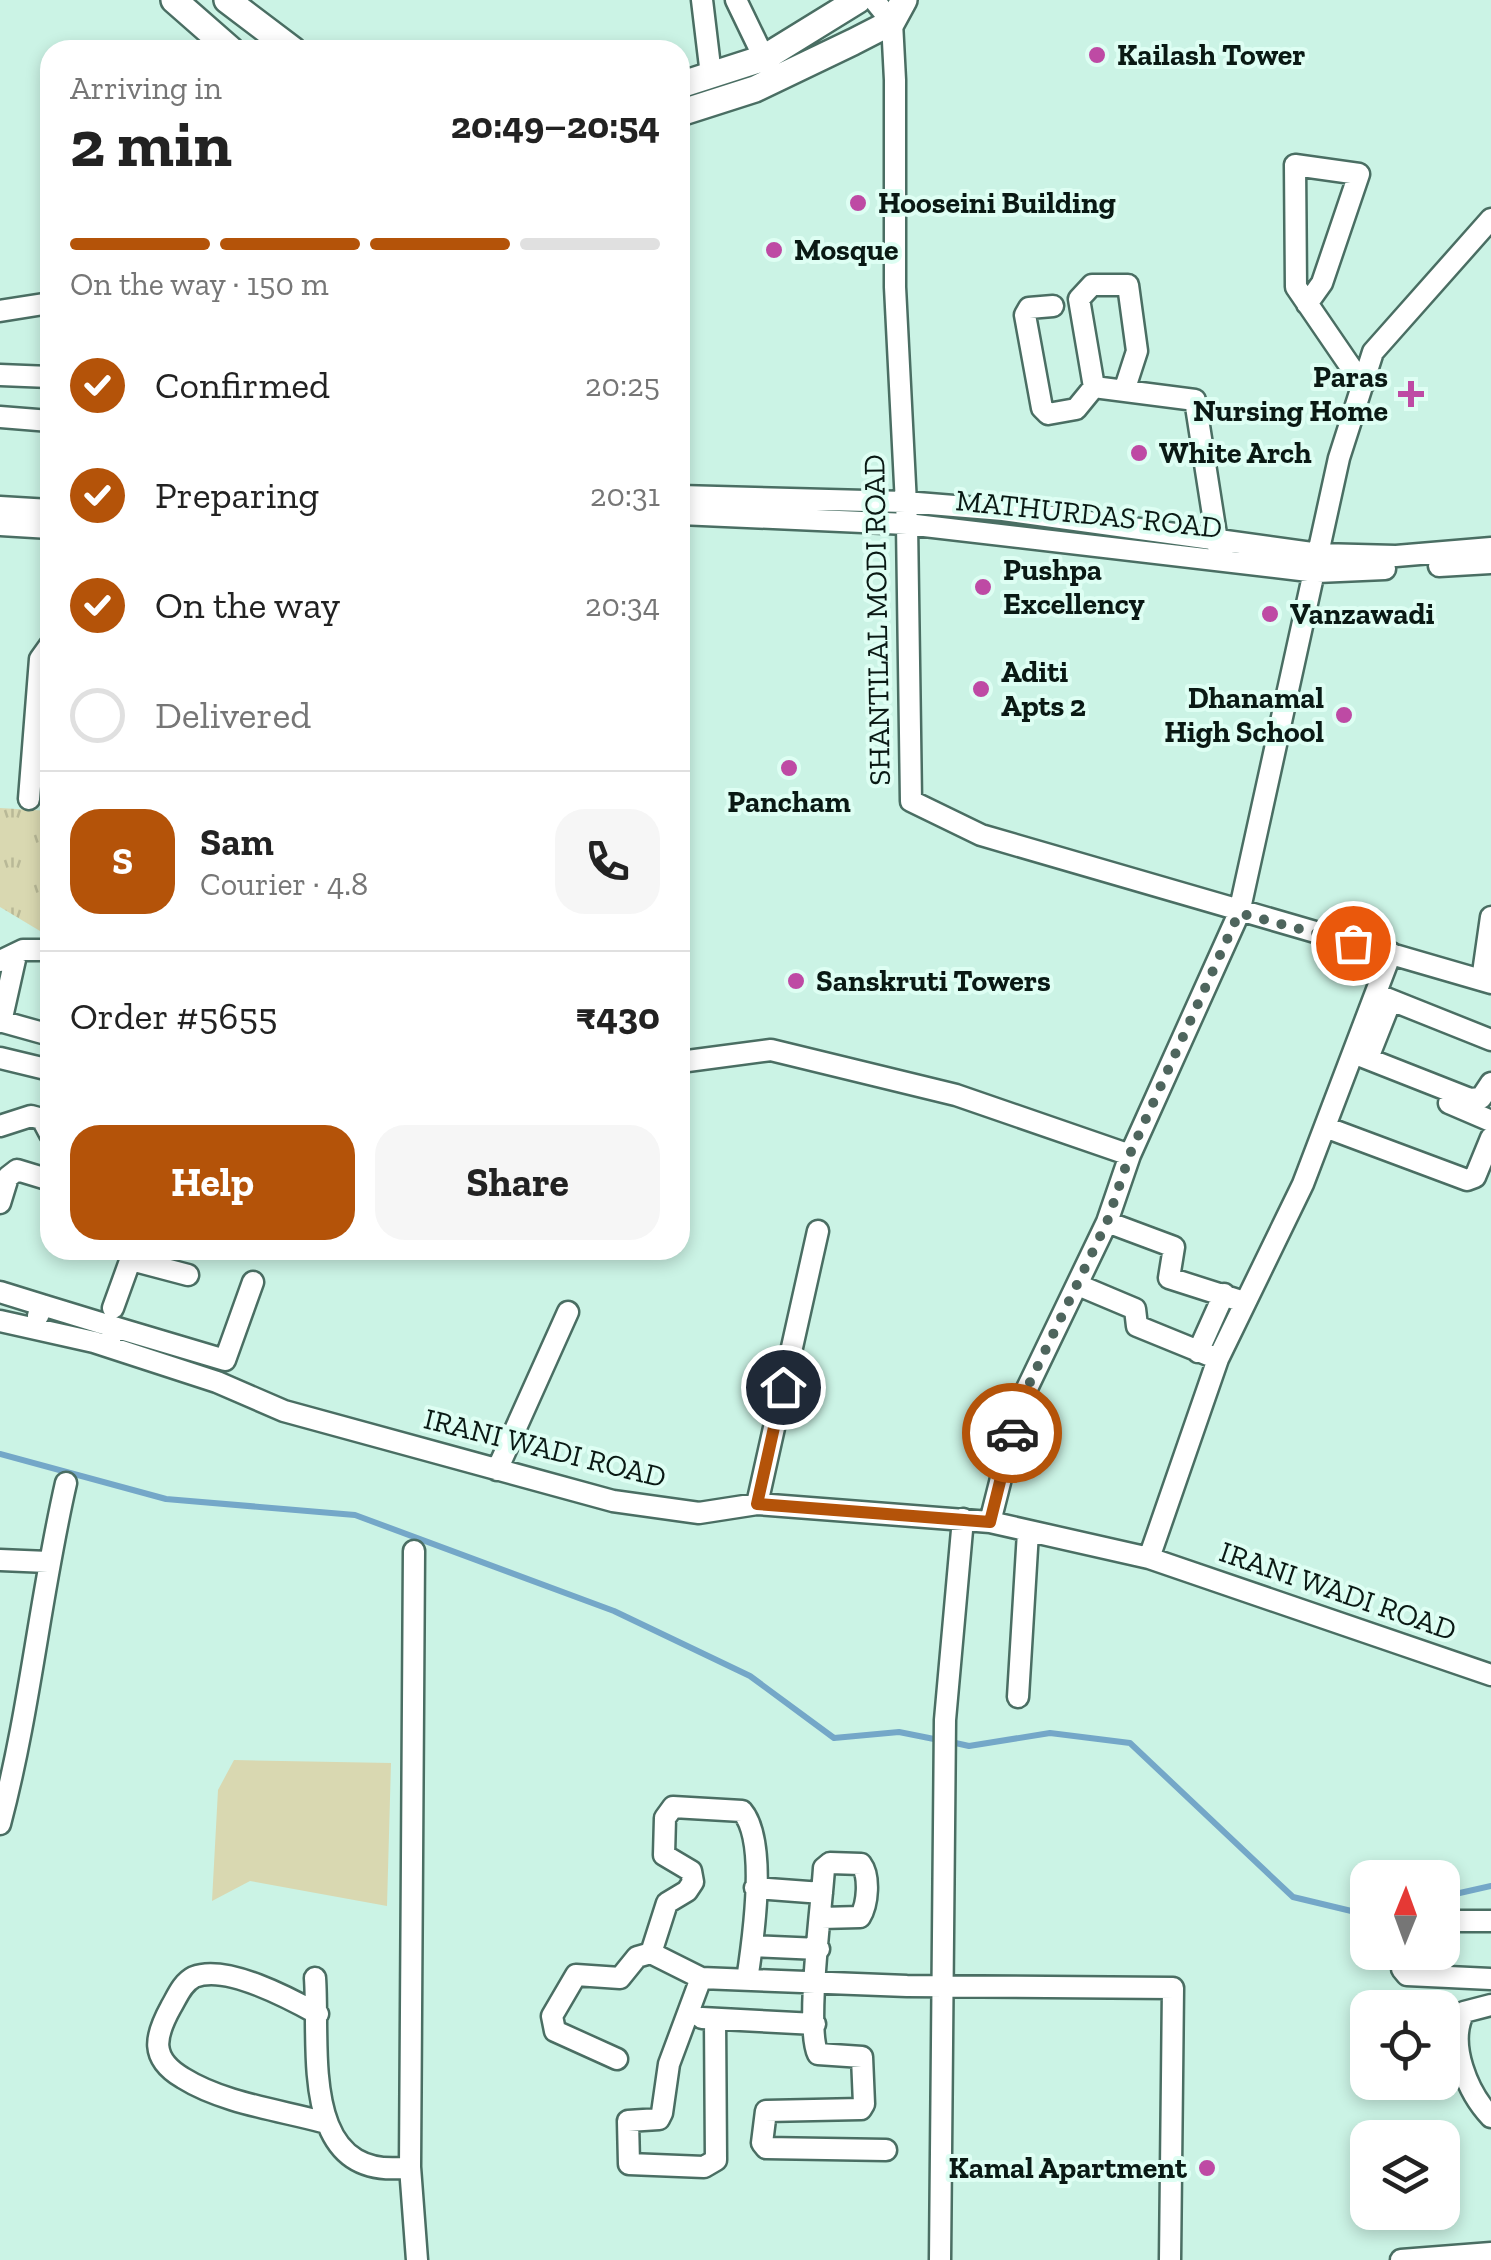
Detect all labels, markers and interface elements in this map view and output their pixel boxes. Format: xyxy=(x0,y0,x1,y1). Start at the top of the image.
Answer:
place label: Kailash Tower xyxy=(1117,37,1306,73)
marker: Kailash Tower xyxy=(1086,44,1108,66)
text: Arriving in xyxy=(70,69,222,107)
text: 20:49–20:54 xyxy=(451,102,660,148)
text: 2 min xyxy=(70,105,232,183)
place label: Hooseini Building xyxy=(878,185,1116,221)
marker: Hooseini Building xyxy=(847,192,869,214)
place label: Mosque xyxy=(794,232,898,268)
marker: Mosque xyxy=(763,239,785,261)
text: On the way · 150 m xyxy=(70,265,329,303)
icon: check xyxy=(70,358,125,413)
place label: Paras Nursing Home xyxy=(1193,359,1388,429)
text: Confirmed xyxy=(155,362,330,408)
text: 20:25 xyxy=(585,366,660,404)
marker: Paras Nursing Home xyxy=(1398,381,1424,407)
place label: White Arch xyxy=(1159,435,1312,471)
marker: White Arch xyxy=(1128,442,1150,464)
street label: SHANTILAL MODI ROAD xyxy=(856,454,898,786)
icon: check xyxy=(70,468,125,523)
text: Preparing xyxy=(155,472,319,518)
text: 20:31 xyxy=(590,476,660,514)
street label: MATHURDAS ROAD xyxy=(954,482,1224,546)
place label: Pushpa Excellency xyxy=(1003,552,1145,622)
marker: Pushpa Excellency xyxy=(972,576,994,598)
icon: check xyxy=(70,578,125,633)
text: On the way xyxy=(155,582,340,628)
text: 20:34 xyxy=(585,586,660,624)
place label: Vanzawadi xyxy=(1290,596,1435,632)
marker: Vanzawadi xyxy=(1259,603,1281,625)
place label: Aditi Apts 2 xyxy=(1001,654,1086,724)
marker: Aditi Apts 2 xyxy=(970,678,992,700)
place label: Dhanamal High School xyxy=(1164,680,1324,750)
text: Delivered xyxy=(155,692,311,738)
marker: Dhanamal High School xyxy=(1333,704,1355,726)
marker: Pancham xyxy=(778,757,800,779)
place label: Pancham xyxy=(727,784,851,820)
button: phone xyxy=(555,809,660,914)
text: Sam xyxy=(200,819,274,865)
text: S xyxy=(112,838,133,884)
text: Courier · 4.8 xyxy=(200,865,368,903)
pin xyxy=(1311,901,1396,986)
icon: bag xyxy=(1326,916,1381,971)
place label: Sanskruti Towers xyxy=(816,963,1051,999)
marker: Sanskruti Towers xyxy=(785,970,807,992)
text: Order #5655 xyxy=(70,993,277,1039)
text: ₹430 xyxy=(576,993,660,1039)
button: Help xyxy=(70,1125,355,1240)
button: Share xyxy=(375,1125,660,1240)
pin xyxy=(741,1345,826,1430)
icon: home xyxy=(756,1360,811,1415)
courier xyxy=(962,1383,1062,1483)
street label: IRANI WADI ROAD xyxy=(420,1401,670,1495)
icon: car xyxy=(985,1406,1040,1461)
street label: IRANI WADI ROAD xyxy=(1215,1534,1461,1648)
north arrow xyxy=(1350,1860,1460,1970)
map controls xyxy=(1350,1860,1460,2230)
button: locate xyxy=(1350,1990,1460,2100)
button: layers xyxy=(1350,2120,1460,2230)
place label: Kamal Apartment xyxy=(948,2150,1188,2186)
marker: Kamal Apartment xyxy=(1196,2157,1218,2179)

